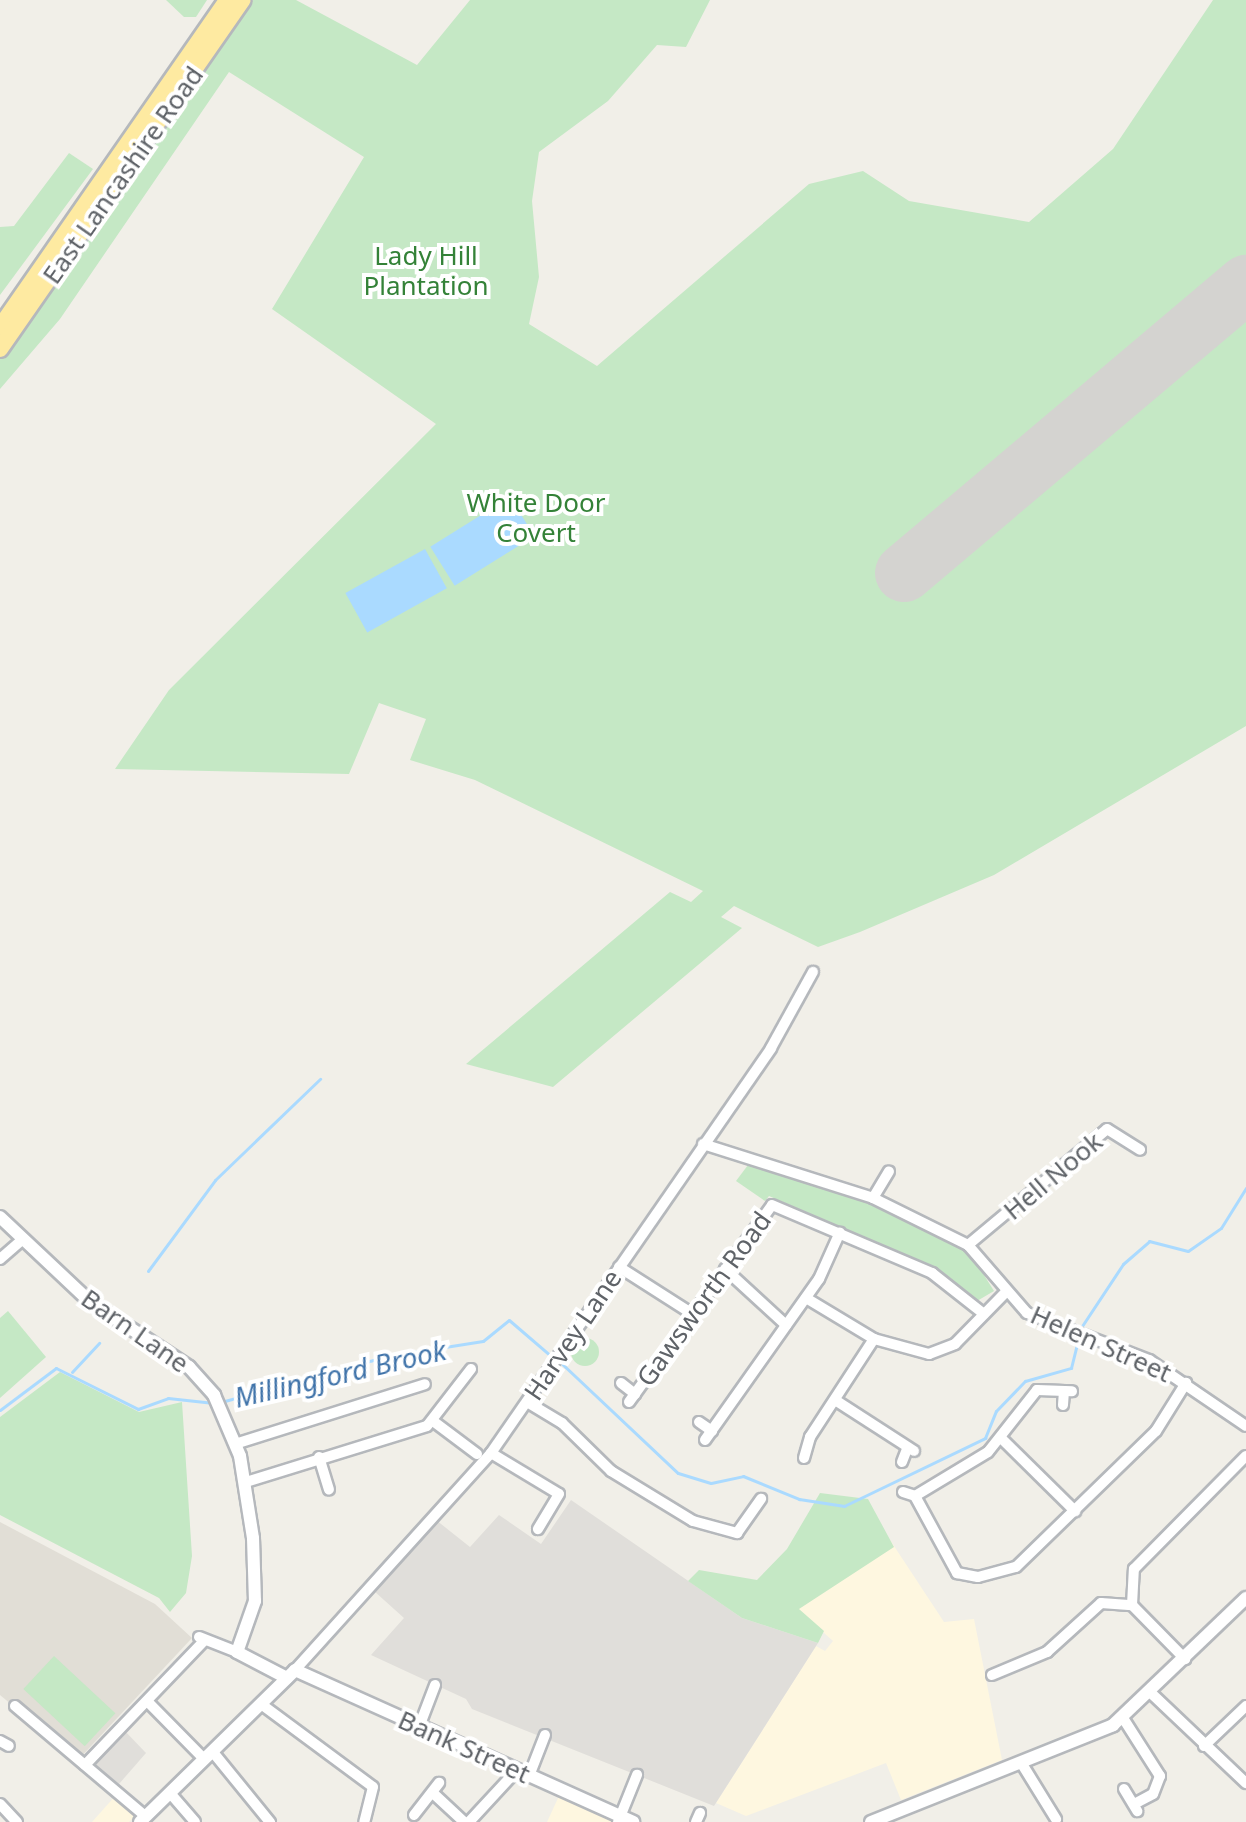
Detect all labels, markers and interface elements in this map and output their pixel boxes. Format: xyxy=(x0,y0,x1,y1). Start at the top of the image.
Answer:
street label: East Lancashire Road xyxy=(36,60,210,290)
park label: Lady Hill Plantation xyxy=(364,240,488,302)
park label: White Door Covert xyxy=(467,487,605,548)
street label: Hell Nook xyxy=(997,1126,1109,1226)
street label: Gawsworth Road xyxy=(630,1206,778,1392)
street label: Harvey Lane xyxy=(518,1264,628,1406)
street label: Barn Lane xyxy=(75,1283,195,1379)
street label: Helen Street xyxy=(1026,1299,1176,1389)
water label: Millingford Brook xyxy=(231,1332,449,1414)
street label: Bank Street xyxy=(393,1704,535,1790)

